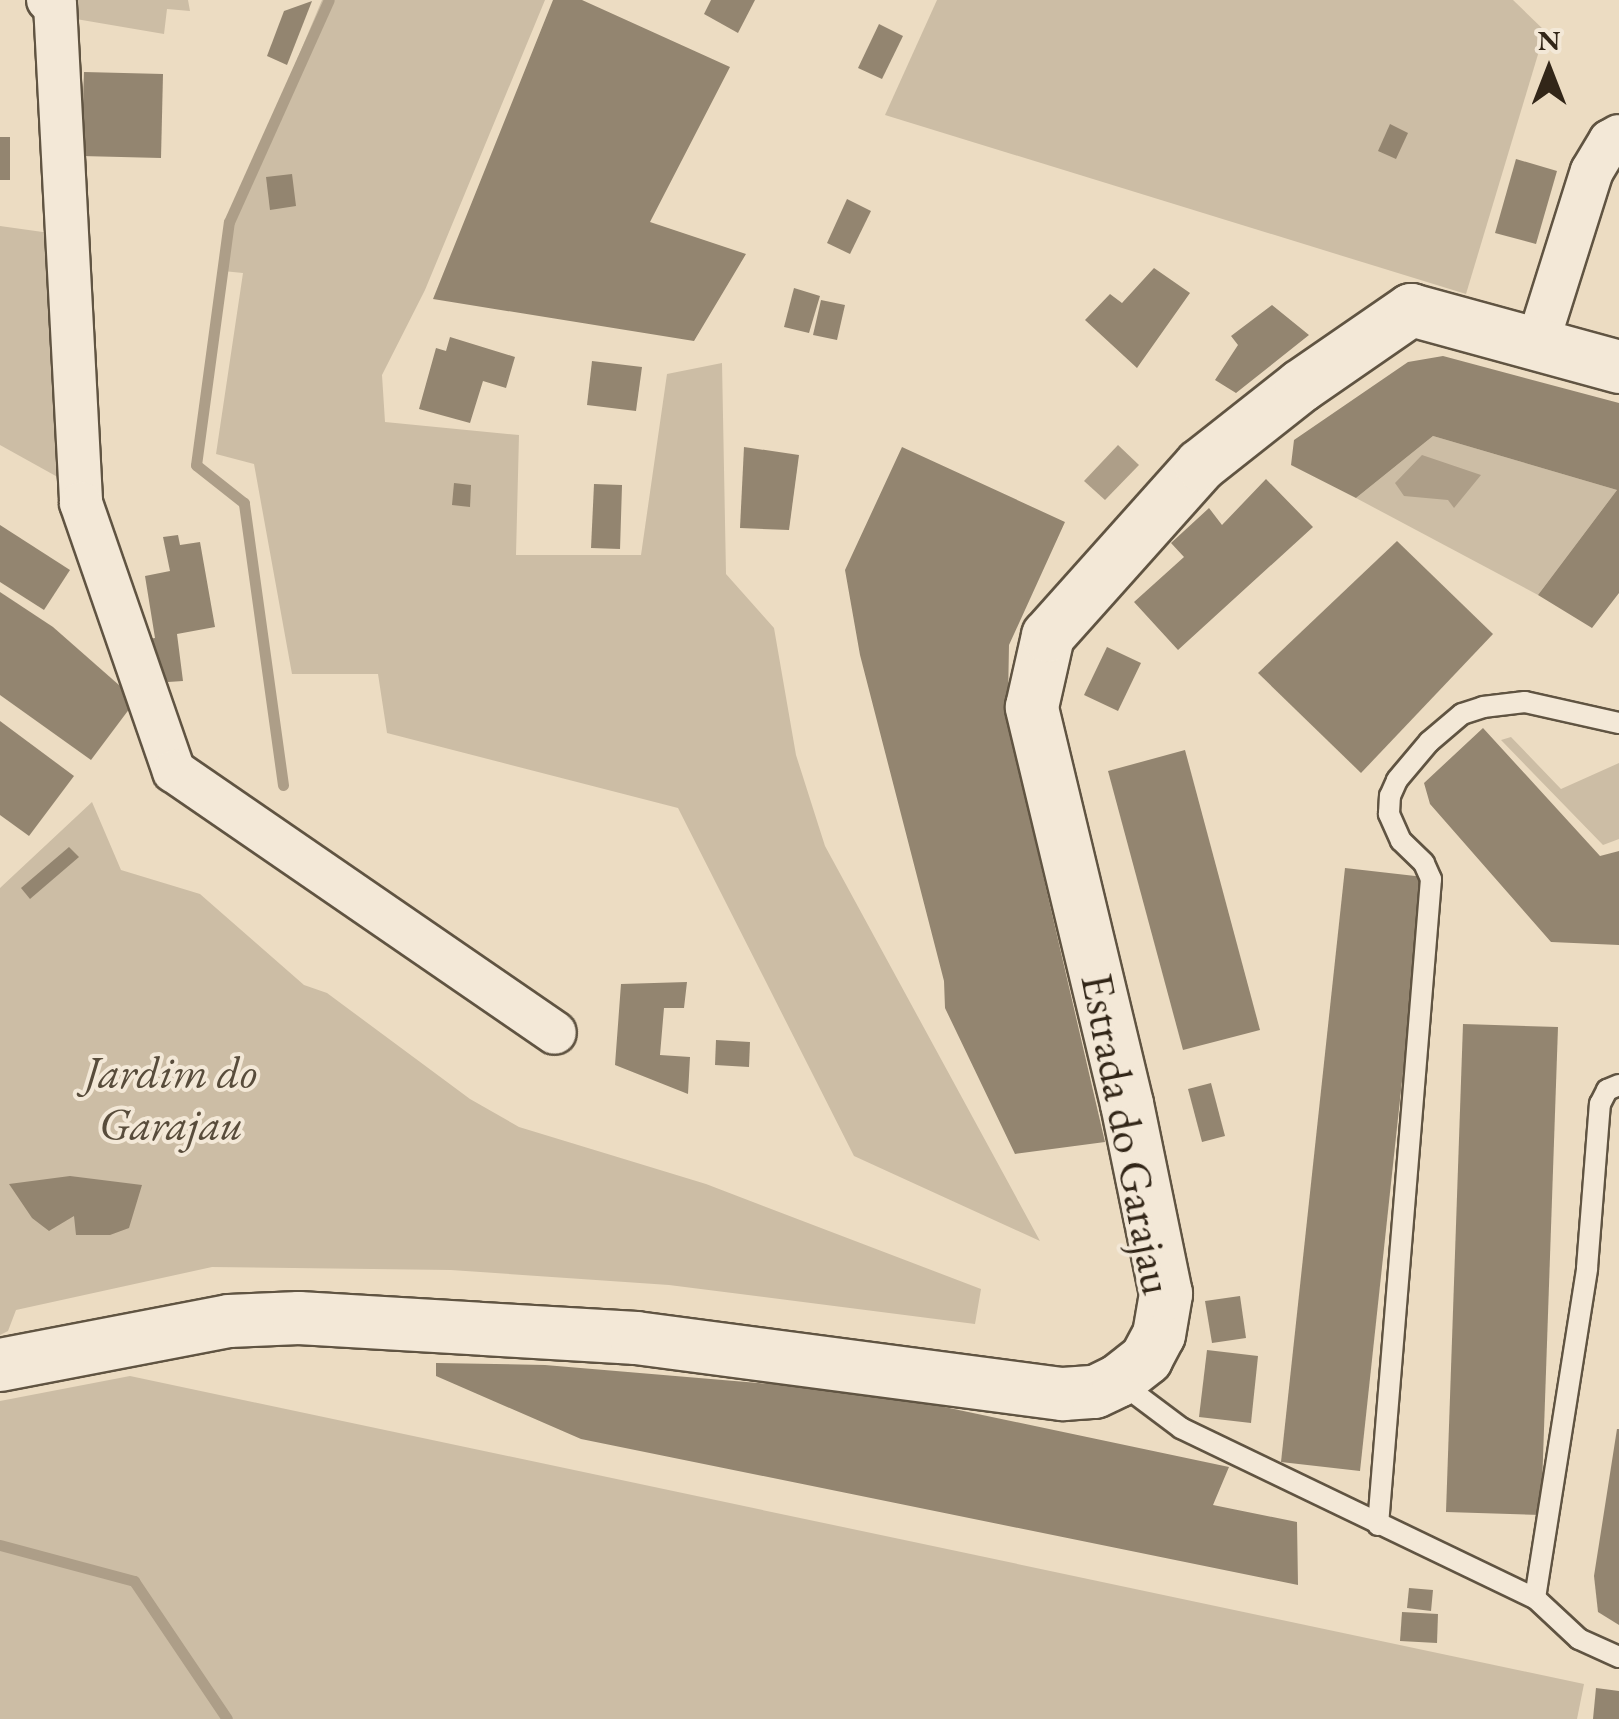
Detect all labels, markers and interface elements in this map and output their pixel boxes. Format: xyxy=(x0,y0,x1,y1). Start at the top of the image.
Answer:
north arrow xyxy=(1499,20,1599,120)
text: N xyxy=(1538,22,1560,58)
street label: Estrada do Garajau xyxy=(1069,969,1185,1299)
park label: Jardim do Garajau xyxy=(85,1046,257,1152)

